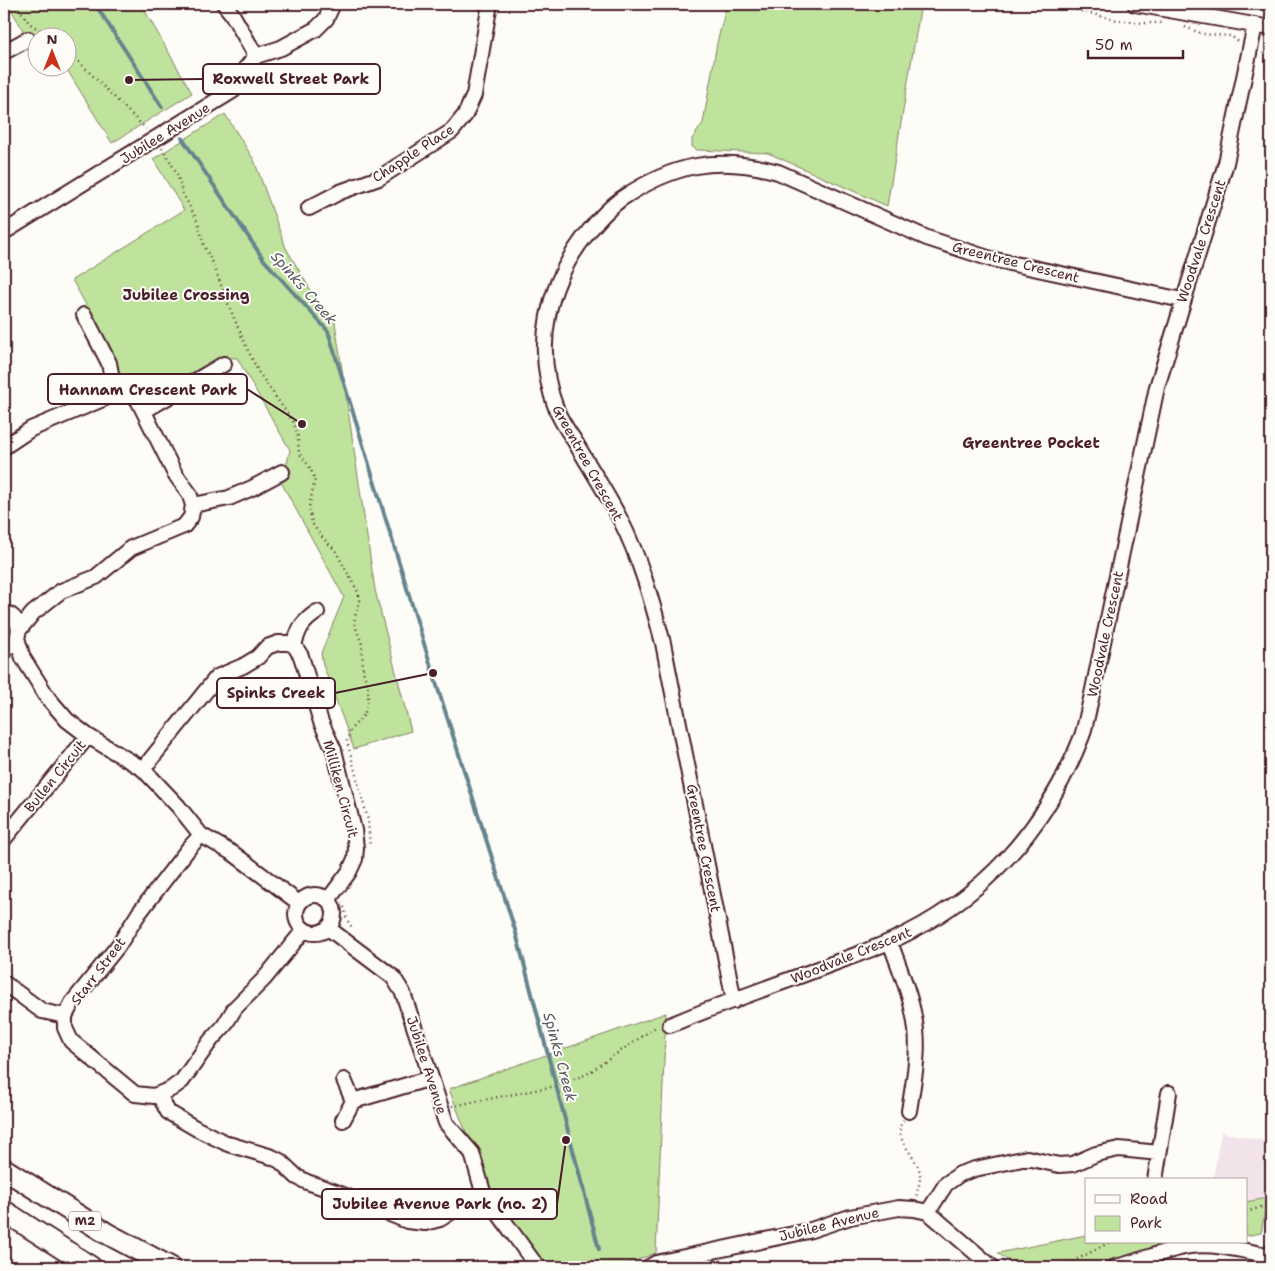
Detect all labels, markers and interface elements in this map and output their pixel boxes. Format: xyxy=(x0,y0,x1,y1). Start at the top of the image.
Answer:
north arrow xyxy=(28,28,78,78)
scale bar xyxy=(1088,28,1182,60)
text: N xyxy=(46,30,58,48)
text: 50 m xyxy=(1095,35,1133,55)
callout: Roxwell Street Park xyxy=(203,64,380,94)
text: Roxwell Street Park xyxy=(213,69,370,89)
street label: Jubilee Avenue xyxy=(117,98,213,168)
street label: Chapple Place xyxy=(369,120,457,186)
street label: Woodvale Crescent xyxy=(1173,177,1229,305)
street label: Greentree Crescent xyxy=(951,238,1081,286)
water label: Spinks Creek xyxy=(266,247,342,329)
district label: Jubilee Crossing xyxy=(122,285,250,305)
callout: Hannam Crescent Park xyxy=(48,374,247,404)
text: Hannam Crescent Park xyxy=(59,380,238,400)
street label: Greentree Crescent xyxy=(549,402,627,524)
district label: Greentree Pocket xyxy=(962,433,1100,453)
street label: Woodvale Crescent xyxy=(1083,569,1127,699)
callout: Spinks Creek xyxy=(217,678,335,708)
text: Spinks Creek xyxy=(227,683,326,703)
street label: Bullen Circuit xyxy=(20,736,90,816)
street label: Milliken Circuit xyxy=(319,738,363,840)
street label: Greentree Crescent xyxy=(683,782,725,914)
street label: Woodvale Crescent xyxy=(788,923,914,987)
street label: Starr Street xyxy=(67,933,129,1009)
water label: Spinks Creek xyxy=(538,1010,582,1104)
street label: Jubilee Avenue xyxy=(403,1014,451,1116)
legend xyxy=(1085,1178,1248,1244)
callout: Jubilee Avenue Park (no. 2) xyxy=(322,1189,557,1219)
text: Road xyxy=(1130,1189,1168,1209)
text: Jubilee Avenue Park (no. 2) xyxy=(332,1194,548,1214)
street label: Jubilee Avenue xyxy=(777,1203,881,1245)
road number: M2 xyxy=(69,1212,101,1230)
text: Park xyxy=(1130,1213,1162,1233)

